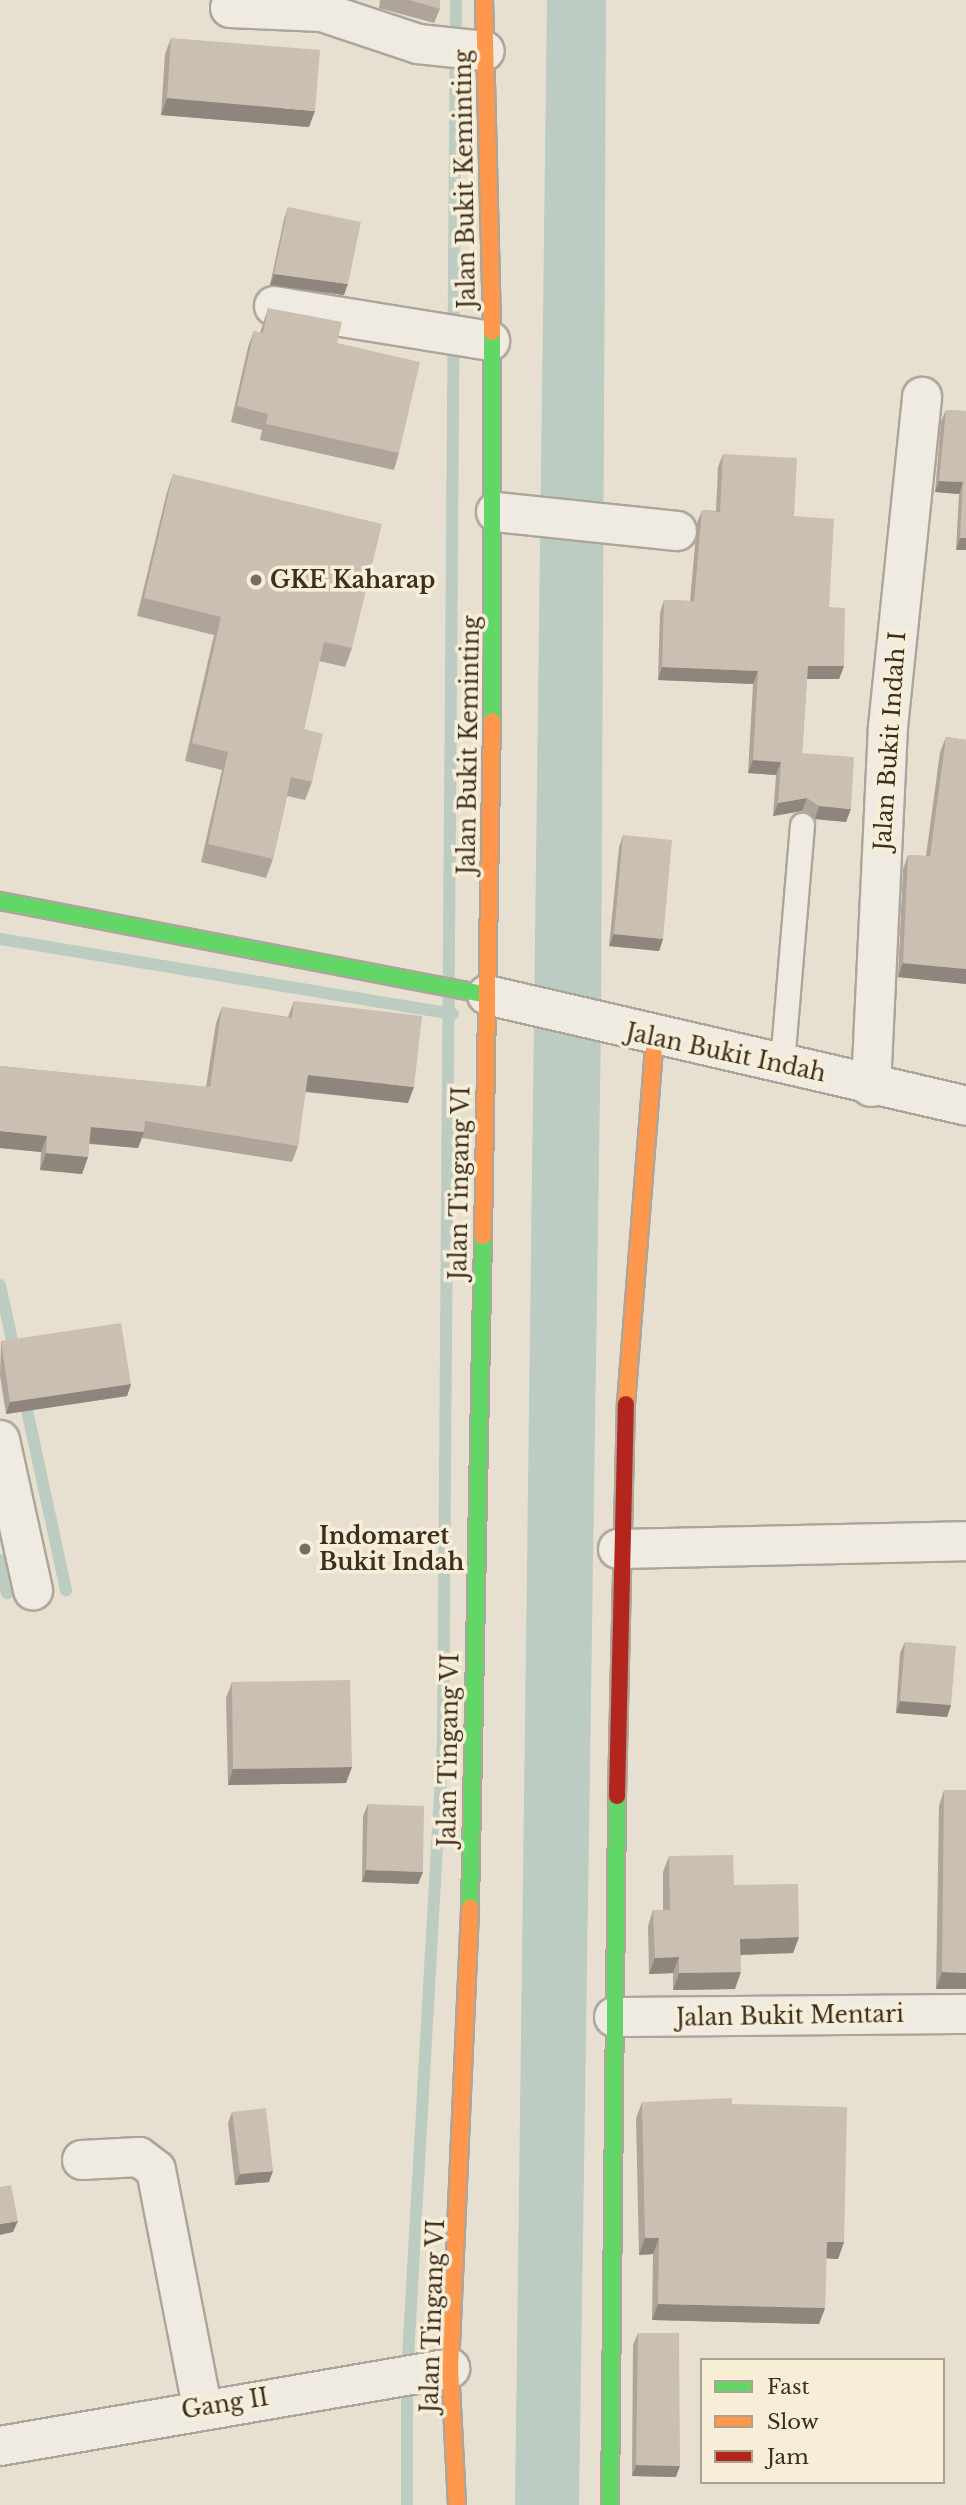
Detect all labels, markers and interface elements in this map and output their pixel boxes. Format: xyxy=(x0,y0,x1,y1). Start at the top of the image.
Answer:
street label: Jalan Bukit Keminting xyxy=(449,49,481,309)
place label: GKE Kaharap xyxy=(270,566,435,594)
marker: GKE Kaharap xyxy=(248,572,264,588)
street label: Jalan Bukit Keminting xyxy=(453,615,485,875)
street label: Jalan Bukit Indah I xyxy=(869,631,911,851)
street label: Jalan Bukit Indah xyxy=(624,1018,828,1088)
street label: Jalan Tingang VI xyxy=(444,1085,476,1281)
place label: Indomaret Bukit Indah xyxy=(319,1522,464,1576)
marker: Indomaret Bukit Indah xyxy=(297,1541,313,1557)
street label: Jalan Tingang VI xyxy=(433,1652,465,1848)
street label: Jalan Bukit Mentari xyxy=(676,2000,904,2032)
street label: Jalan Tingang VI xyxy=(416,2218,450,2414)
legend xyxy=(700,2358,945,2484)
text: Fast xyxy=(767,2374,809,2400)
street label: Gang II xyxy=(179,2383,271,2425)
text: Slow xyxy=(767,2409,819,2435)
text: Jam xyxy=(767,2444,809,2470)

